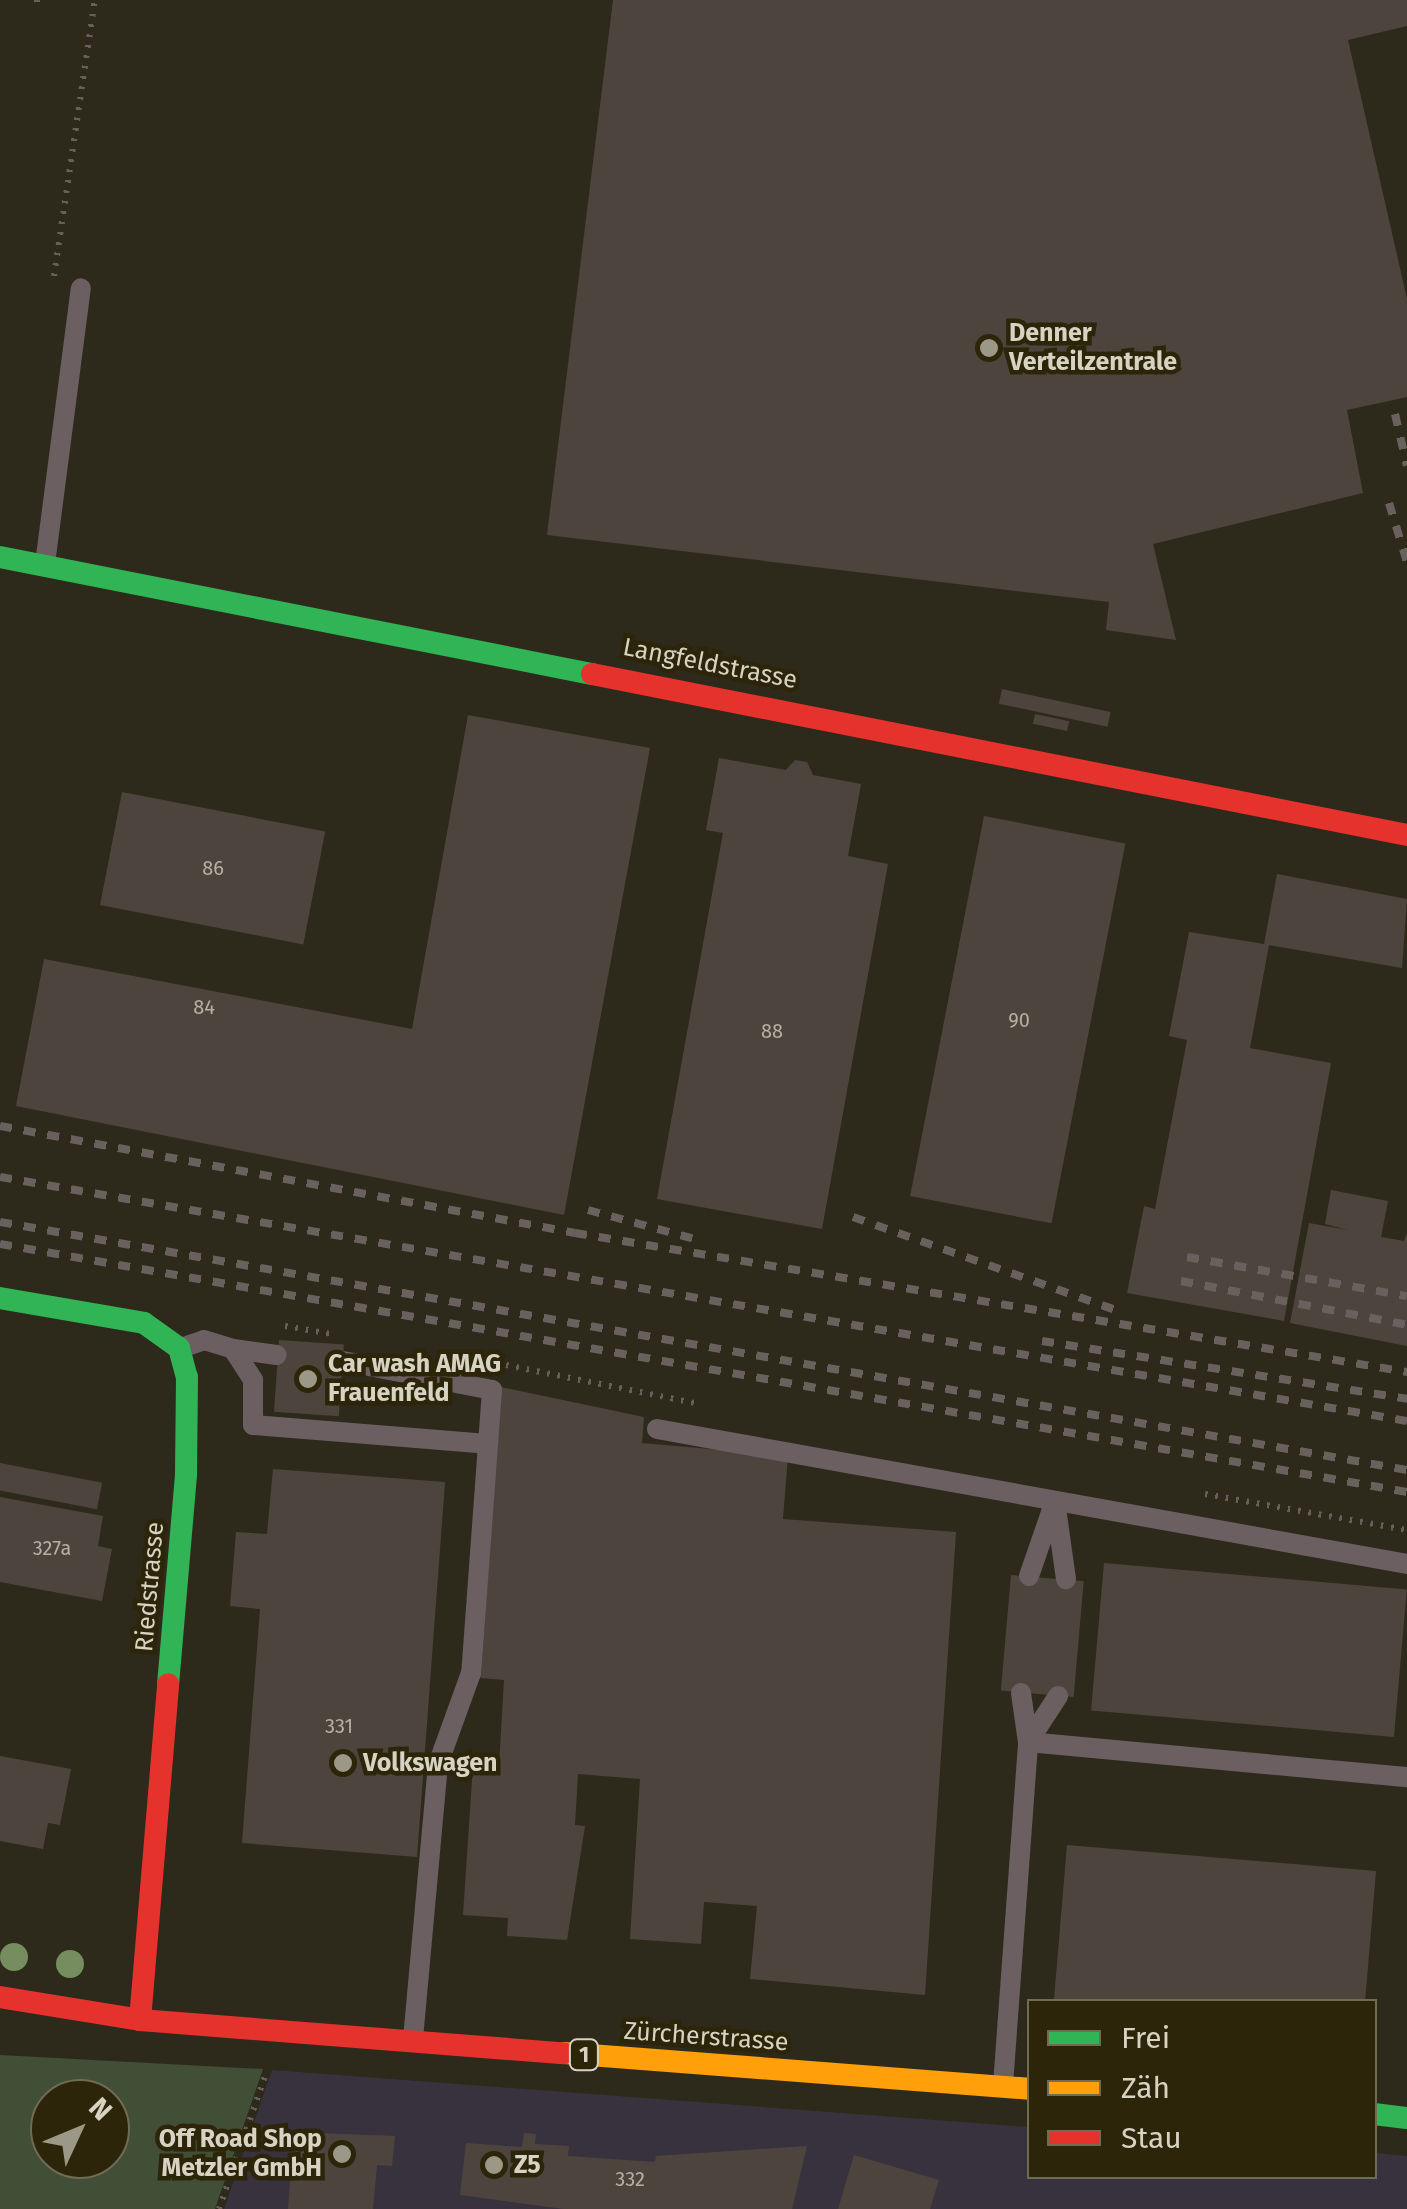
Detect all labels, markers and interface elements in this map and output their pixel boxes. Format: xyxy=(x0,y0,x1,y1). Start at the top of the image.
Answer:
place label: Denner Verteilzentrale xyxy=(1009,319,1177,378)
marker: Denner Verteilzentrale xyxy=(978,337,1000,359)
street label: Langfeldstrasse xyxy=(620,632,800,696)
house number: 86 xyxy=(202,856,224,880)
house number: 84 xyxy=(193,995,215,1019)
house number: 90 xyxy=(1008,1008,1030,1032)
house number: 88 xyxy=(761,1019,783,1043)
place label: Car wash AMAG Frauenfeld xyxy=(328,1350,501,1409)
marker: Car wash AMAG Frauenfeld xyxy=(297,1368,319,1390)
street label: Riedstrasse xyxy=(129,1521,171,1653)
house number: 327a xyxy=(33,1536,71,1560)
house number: 331 xyxy=(325,1714,353,1738)
place label: Volkswagen xyxy=(363,1748,497,1778)
marker: Volkswagen xyxy=(332,1752,354,1774)
legend xyxy=(1027,1999,1377,2179)
street label: Zürcherstrasse xyxy=(623,2016,789,2058)
text: Frei xyxy=(1121,2020,1170,2056)
road number: 1 xyxy=(566,2038,602,2072)
text: Zäh xyxy=(1121,2070,1170,2106)
north arrow xyxy=(30,2079,130,2179)
text: N xyxy=(82,2091,119,2127)
text: Stau xyxy=(1121,2120,1182,2156)
place label: Off Road Shop Metzler GmbH xyxy=(159,2125,322,2184)
marker: Off Road Shop Metzler GmbH xyxy=(331,2143,353,2165)
place label: Z5 xyxy=(514,2150,541,2180)
marker: Z5 xyxy=(483,2154,505,2176)
house number: 332 xyxy=(615,2167,645,2191)

